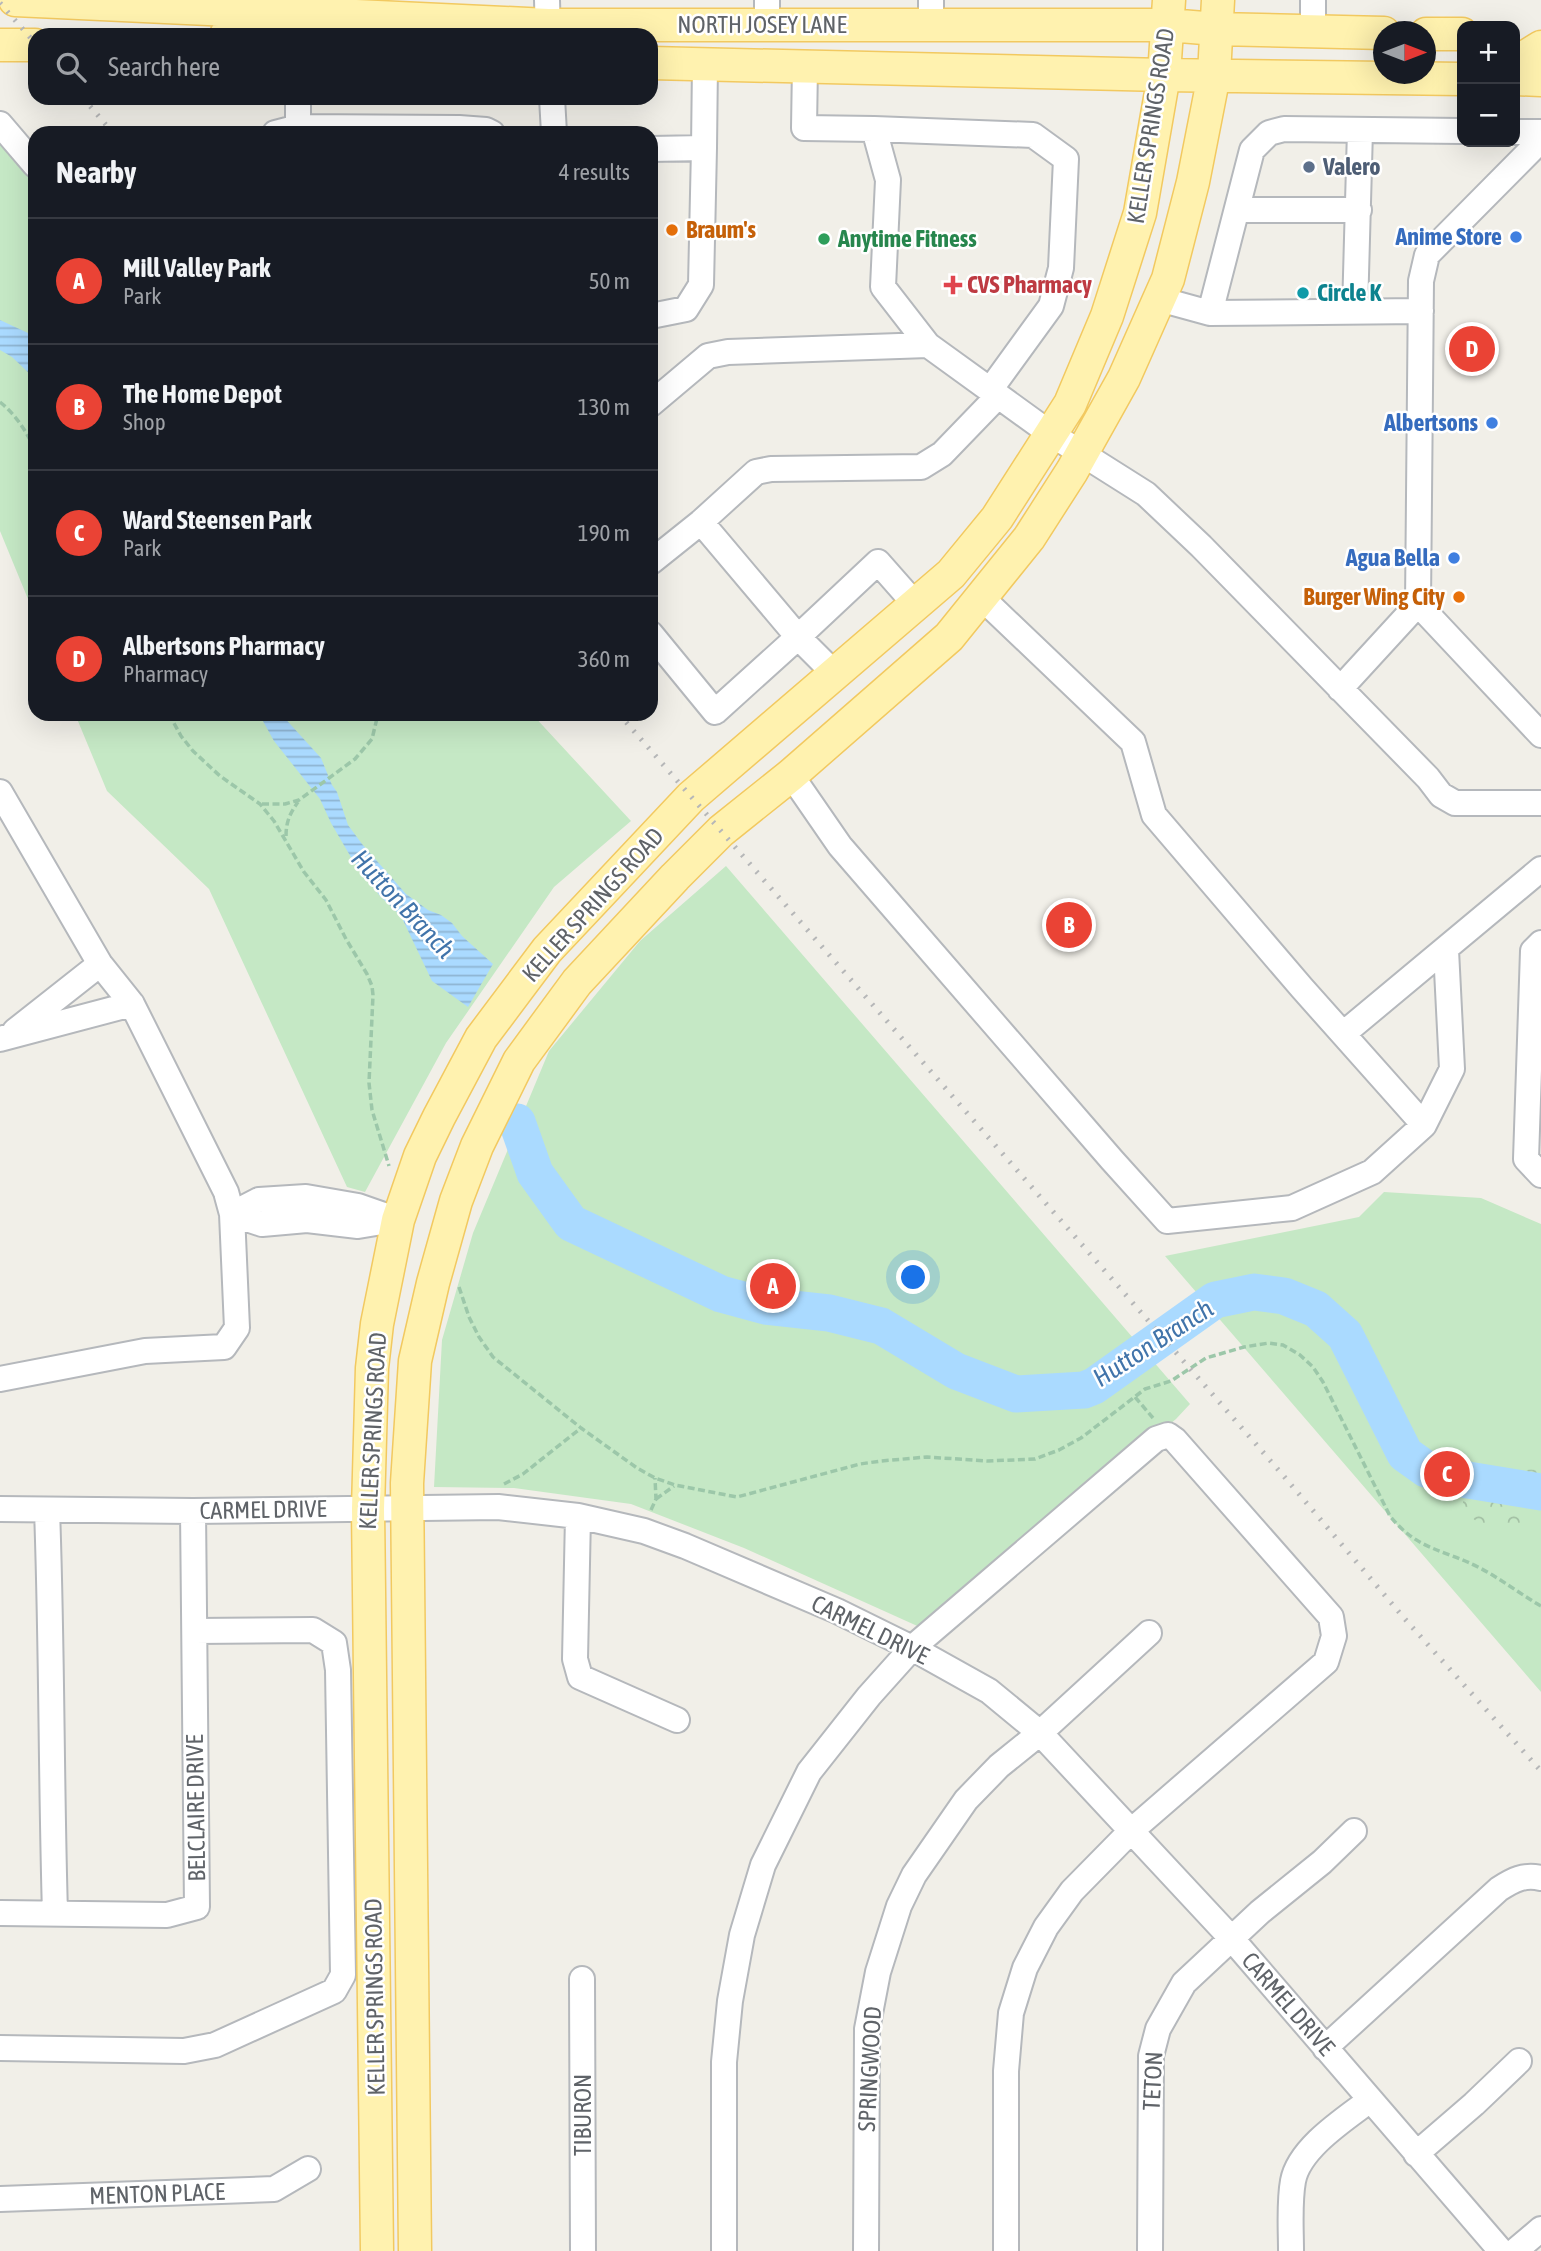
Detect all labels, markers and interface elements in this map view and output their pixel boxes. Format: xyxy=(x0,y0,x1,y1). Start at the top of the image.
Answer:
street label: NORTH JOSEY LANE xyxy=(677,11,847,38)
north arrow xyxy=(1373,21,1436,84)
map controls xyxy=(1457,21,1520,147)
button: + xyxy=(1457,21,1520,84)
street label: KELLER SPRINGS ROAD xyxy=(1122,26,1179,225)
search box xyxy=(28,28,658,105)
icon: search xyxy=(52,48,90,86)
text: Search here xyxy=(108,52,220,82)
button: − xyxy=(1457,84,1520,147)
place label: Valero xyxy=(1322,153,1381,180)
text: Nearby xyxy=(56,155,136,189)
text: 4 results xyxy=(559,159,630,185)
marker: Valero xyxy=(1301,159,1317,175)
place label: Braum's xyxy=(686,216,756,243)
marker: Braum's xyxy=(664,222,680,238)
place label: Anime Store xyxy=(1395,223,1502,250)
place label: Anytime Fitness xyxy=(837,225,977,252)
marker: Anime Store xyxy=(1508,229,1524,245)
marker: Anytime Fitness xyxy=(816,231,832,247)
text: Mill Valley Park xyxy=(123,253,271,283)
text: A xyxy=(73,268,85,294)
text: 50 m xyxy=(589,268,630,294)
place label: CVS Pharmacy xyxy=(967,271,1092,298)
marker: CVS Pharmacy xyxy=(945,277,961,293)
place label: Circle K xyxy=(1317,279,1382,306)
text: Park xyxy=(123,283,161,309)
marker: Circle K xyxy=(1295,285,1311,301)
pin: D xyxy=(1449,323,1495,375)
text: The Home Depot xyxy=(123,379,282,409)
text: B xyxy=(74,394,84,420)
text: 130 m xyxy=(578,394,630,420)
text: Shop xyxy=(123,409,166,435)
place label: Albertsons xyxy=(1383,409,1479,436)
marker: Albertsons xyxy=(1484,415,1500,431)
text: Ward Steensen Park xyxy=(123,505,312,535)
text: C xyxy=(74,520,84,546)
text: 190 m xyxy=(578,520,630,546)
text: Park xyxy=(123,535,161,561)
place label: Agua Bella xyxy=(1345,544,1440,571)
marker: Agua Bella xyxy=(1446,550,1462,566)
place label: Burger Wing City xyxy=(1303,583,1445,610)
marker: Burger Wing City xyxy=(1451,589,1467,605)
text: Albertsons Pharmacy xyxy=(123,631,325,661)
text: D xyxy=(73,646,85,672)
text: 360 m xyxy=(578,646,630,672)
text: Pharmacy xyxy=(123,661,208,687)
street label: KELLER SPRINGS ROAD xyxy=(517,822,669,987)
water label: Hutton Branch xyxy=(345,844,461,965)
pin: B xyxy=(1046,899,1092,951)
pin: A xyxy=(750,1260,796,1312)
your location xyxy=(896,1260,930,1294)
water label: Hutton Branch xyxy=(1087,1293,1219,1393)
street label: KELLER SPRINGS ROAD xyxy=(354,1332,391,1530)
pin: C xyxy=(1424,1448,1470,1500)
street label: CARMEL DRIVE xyxy=(199,1495,327,1524)
street label: CARMEL DRIVE xyxy=(807,1590,933,1670)
street label: BELCLAIRE DRIVE xyxy=(181,1734,210,1882)
street label: KELLER SPRINGS ROAD xyxy=(359,1898,390,2096)
street label: CARMEL DRIVE xyxy=(1237,1947,1340,2060)
street label: SPRINGWOOD xyxy=(853,2006,886,2132)
street label: TETON xyxy=(1137,2051,1168,2111)
street label: TIBURON xyxy=(569,2074,596,2156)
street label: MENTON PLACE xyxy=(89,2178,225,2209)

